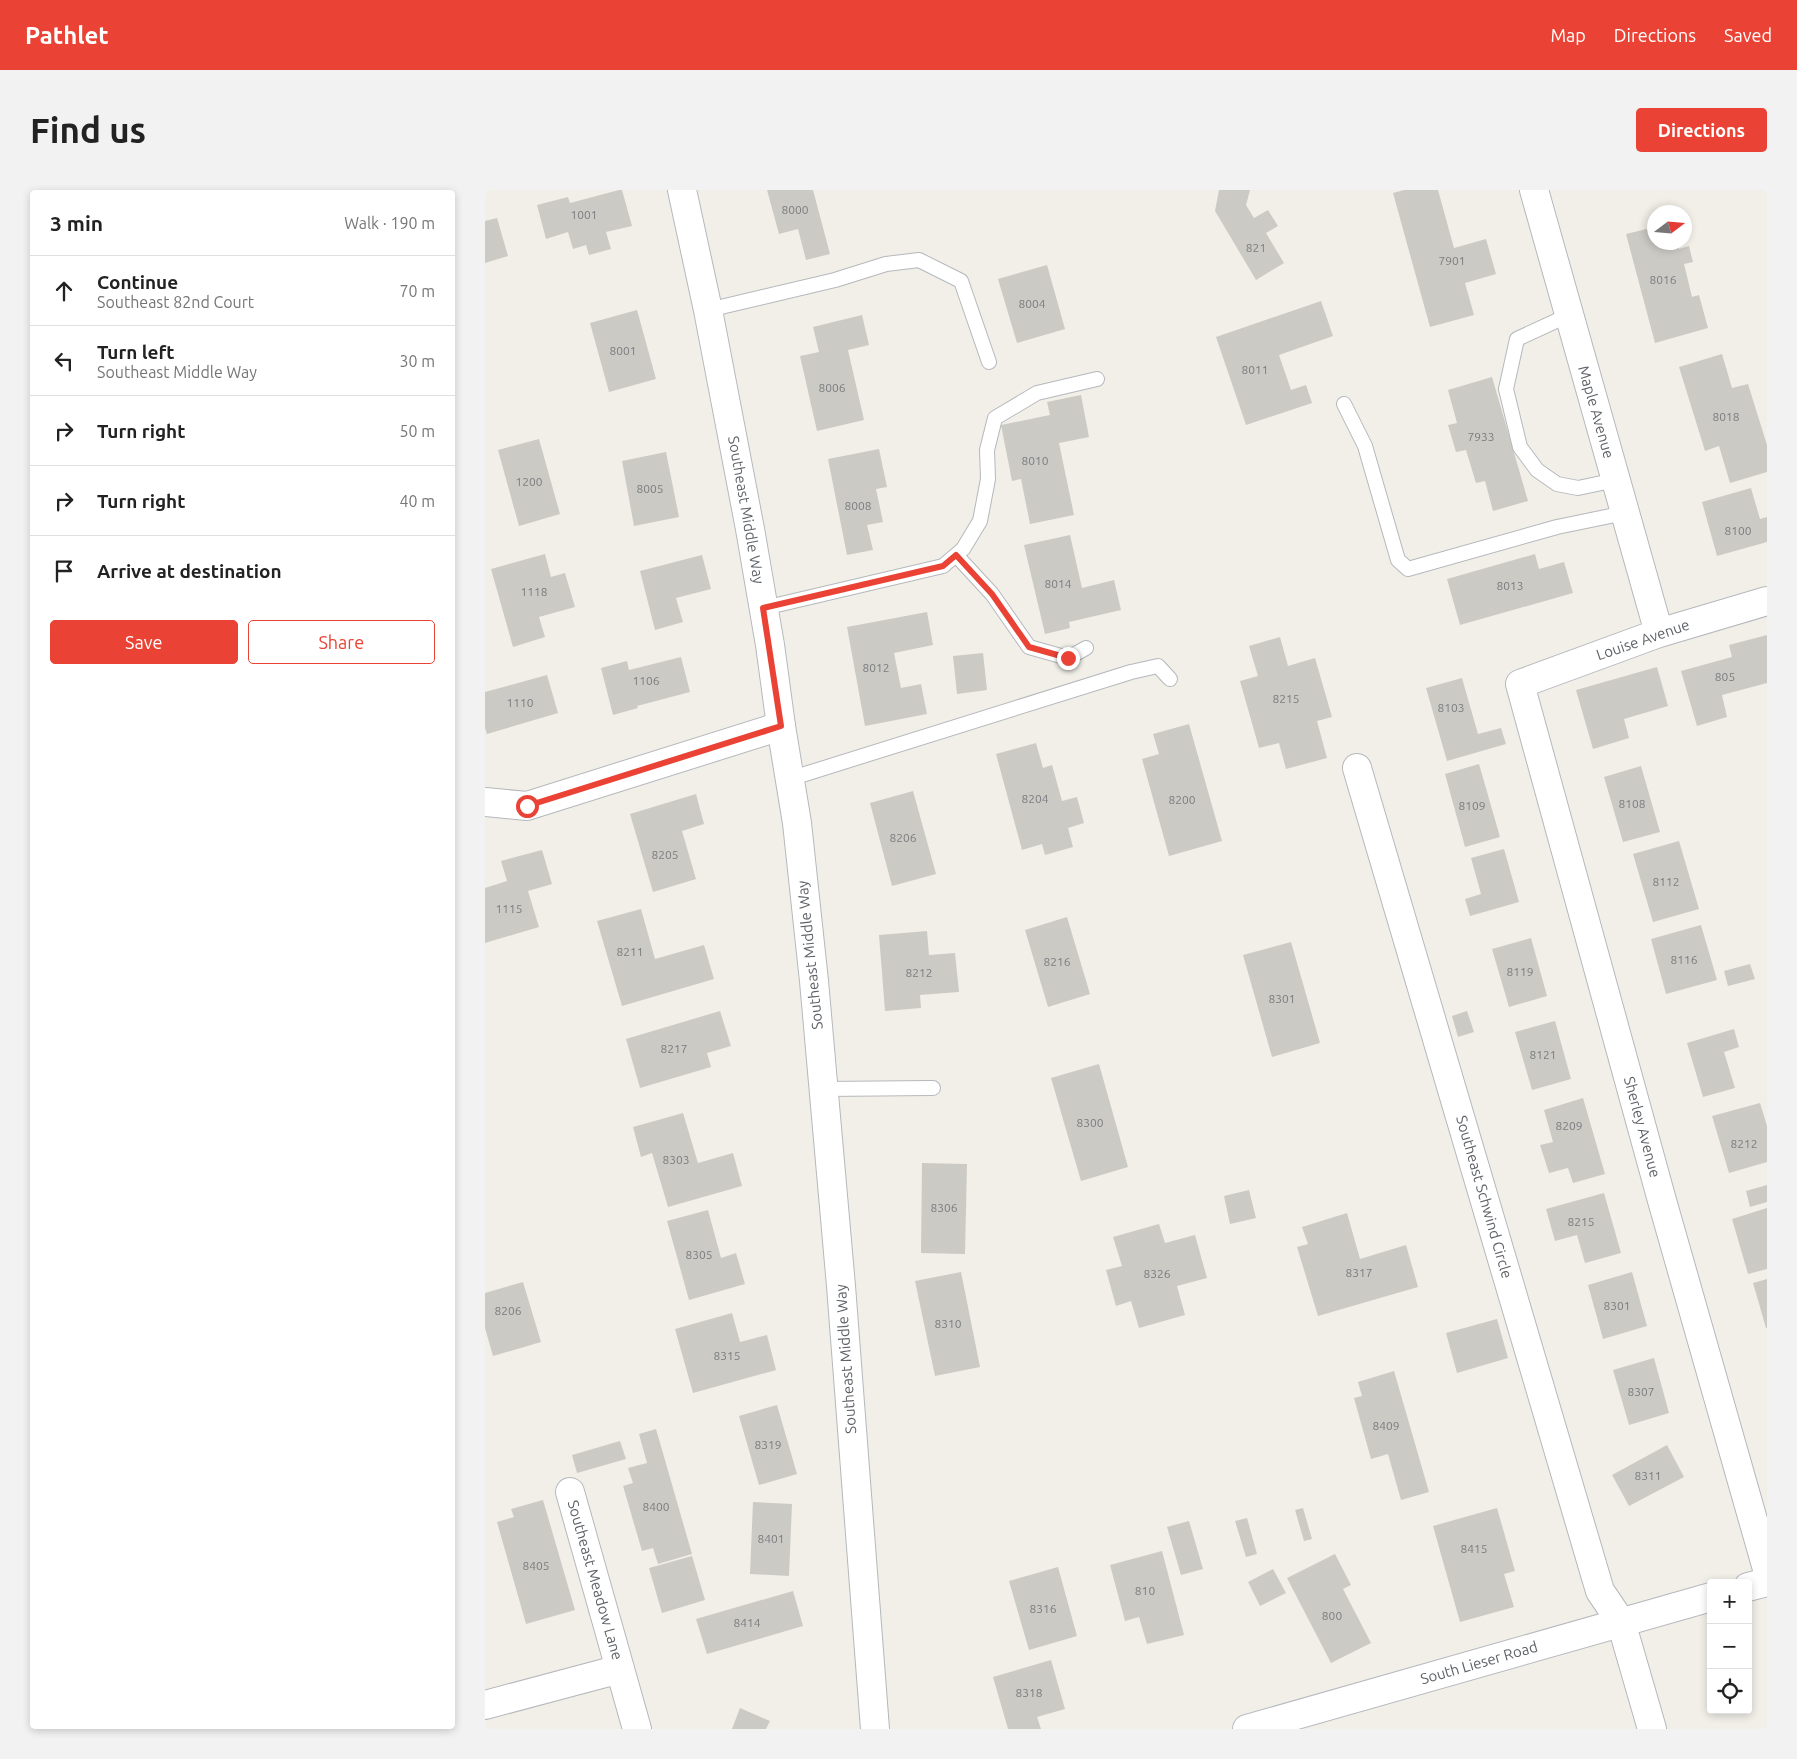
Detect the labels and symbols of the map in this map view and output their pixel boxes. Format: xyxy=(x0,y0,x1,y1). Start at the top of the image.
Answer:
house number: 8000 xyxy=(781,203,809,216)
north arrow xyxy=(1647,205,1692,250)
house number: 1001 xyxy=(570,208,598,221)
house number: 821 xyxy=(1246,241,1266,254)
house number: 7901 xyxy=(1438,254,1466,267)
house number: 8016 xyxy=(1649,273,1677,286)
house number: 8004 xyxy=(1018,297,1046,310)
house number: 8001 xyxy=(609,344,637,357)
house number: 8011 xyxy=(1241,363,1269,376)
street label: Maple Avenue xyxy=(1575,364,1618,460)
house number: 8006 xyxy=(818,381,846,394)
house number: 8018 xyxy=(1712,410,1740,423)
house number: 7933 xyxy=(1467,430,1495,443)
street label: Southeast Middle Way xyxy=(725,435,768,585)
house number: 8010 xyxy=(1021,454,1049,467)
house number: 1200 xyxy=(515,475,543,488)
house number: 8005 xyxy=(636,482,664,495)
house number: 8008 xyxy=(844,499,872,512)
house number: 8100 xyxy=(1724,524,1752,537)
house number: 8014 xyxy=(1044,577,1072,590)
house number: 8013 xyxy=(1496,579,1524,592)
house number: 1118 xyxy=(520,585,548,598)
street label: Louise Avenue xyxy=(1594,616,1692,663)
route end xyxy=(1057,647,1080,670)
house number: 8012 xyxy=(862,661,890,674)
house number: 805 xyxy=(1715,670,1735,683)
house number: 1106 xyxy=(632,674,660,687)
house number: 8215 xyxy=(1272,692,1300,705)
house number: 1110 xyxy=(506,696,534,709)
house number: 8103 xyxy=(1437,701,1465,714)
house number: 8204 xyxy=(1021,792,1049,805)
house number: 8200 xyxy=(1168,793,1196,806)
route start xyxy=(516,795,539,818)
house number: 8108 xyxy=(1618,797,1646,810)
house number: 8109 xyxy=(1458,799,1486,812)
house number: 8206 xyxy=(889,831,917,844)
house number: 8205 xyxy=(651,848,679,861)
house number: 8112 xyxy=(1652,875,1680,888)
street label: Southeast Middle Way xyxy=(793,880,826,1030)
house number: 1115 xyxy=(495,902,523,915)
house number: 8211 xyxy=(616,945,644,958)
house number: 8116 xyxy=(1670,953,1698,966)
house number: 8216 xyxy=(1043,955,1071,968)
house number: 8119 xyxy=(1506,965,1534,978)
house number: 8212 xyxy=(905,966,933,979)
house number: 8301 xyxy=(1268,992,1296,1005)
house number: 8217 xyxy=(660,1042,688,1055)
house number: 8121 xyxy=(1529,1048,1557,1061)
street label: Sherley Avenue xyxy=(1621,1075,1664,1179)
street label: Southeast Schwind Circle xyxy=(1453,1113,1516,1280)
house number: 8300 xyxy=(1076,1116,1104,1129)
house number: 8209 xyxy=(1555,1119,1583,1132)
house number: 8212 xyxy=(1730,1137,1758,1150)
house number: 8303 xyxy=(662,1153,690,1166)
house number: 8306 xyxy=(930,1201,958,1214)
house number: 8215 xyxy=(1567,1215,1595,1228)
house number: 8305 xyxy=(685,1248,713,1261)
house number: 8317 xyxy=(1345,1266,1373,1279)
house number: 8326 xyxy=(1143,1267,1171,1280)
street label: Southeast Middle Way xyxy=(832,1284,859,1434)
house number: 8301 xyxy=(1603,1299,1631,1312)
house number: 8206 xyxy=(494,1304,522,1317)
house number: 8310 xyxy=(934,1317,962,1330)
house number: 8315 xyxy=(713,1349,741,1362)
house number: 8307 xyxy=(1627,1385,1655,1398)
house number: 8409 xyxy=(1372,1419,1400,1432)
house number: 8319 xyxy=(754,1438,782,1451)
house number: 8311 xyxy=(1634,1469,1662,1482)
street label: Southeast Meadow Lane xyxy=(565,1498,626,1662)
house number: 8400 xyxy=(642,1500,670,1513)
house number: 8401 xyxy=(757,1532,785,1545)
house number: 8415 xyxy=(1460,1542,1488,1555)
house number: 8405 xyxy=(522,1559,550,1572)
house number: 810 xyxy=(1135,1584,1155,1597)
house number: 8316 xyxy=(1029,1602,1057,1615)
house number: 800 xyxy=(1322,1609,1342,1622)
house number: 8414 xyxy=(733,1616,761,1629)
street label: South Lieser Road xyxy=(1418,1638,1539,1687)
house number: 8318 xyxy=(1015,1686,1043,1699)

